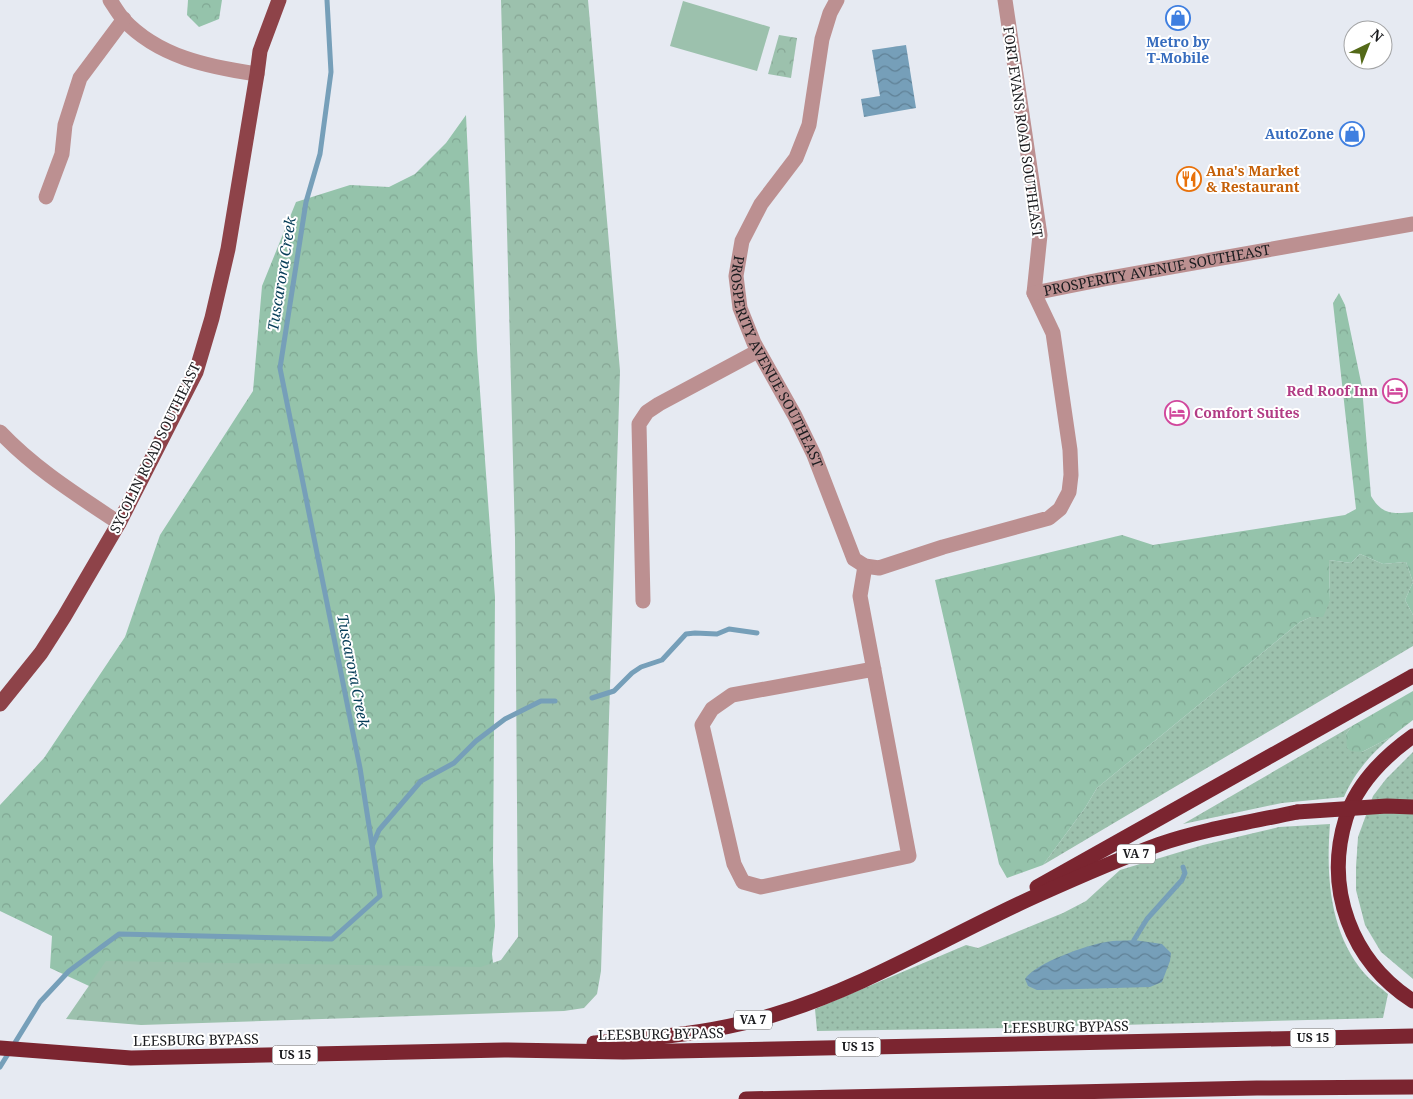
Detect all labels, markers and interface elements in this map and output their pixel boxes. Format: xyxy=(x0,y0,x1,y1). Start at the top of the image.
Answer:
shop icon: Metro by T-Mobile xyxy=(1165,5,1191,31)
north arrow xyxy=(1343,20,1393,70)
text: N xyxy=(1367,24,1388,46)
street label: FORT EVANS ROAD SOUTHEAST xyxy=(999,25,1048,239)
place label: Metro by T-Mobile xyxy=(1146,32,1211,67)
shop icon: AutoZone xyxy=(1339,121,1365,147)
place label: AutoZone xyxy=(1265,124,1334,143)
place label: Ana's Market & Restaurant xyxy=(1206,161,1300,196)
restaurant icon: Ana's Market & Restaurant xyxy=(1176,166,1202,192)
water label: Tuscarora Creek xyxy=(262,215,300,332)
street label: PROSPERITY AVENUE SOUTHEAST xyxy=(1042,240,1272,300)
street label: PROSPERITY AVENUE SOUTHEAST xyxy=(727,254,828,471)
street label: SYCOLIN ROAD SOUTHEAST xyxy=(105,359,204,536)
hotel icon: Red Roof Inn xyxy=(1382,378,1408,404)
place label: Red Roof Inn xyxy=(1287,381,1378,400)
hotel icon: Comfort Suites xyxy=(1164,400,1190,426)
place label: Comfort Suites xyxy=(1194,403,1300,422)
water label: Tuscarora Creek xyxy=(333,612,375,730)
road number: VA 7 xyxy=(1117,844,1155,864)
road number: VA 7 xyxy=(734,1010,772,1030)
street label: LEESBURG BYPASS xyxy=(1003,1016,1129,1037)
street label: LEESBURG BYPASS xyxy=(598,1023,724,1044)
road number: US 15 xyxy=(1290,1028,1336,1048)
street label: LEESBURG BYPASS xyxy=(133,1029,259,1050)
road number: US 15 xyxy=(836,1038,880,1056)
road number: US 15 xyxy=(272,1046,318,1064)

